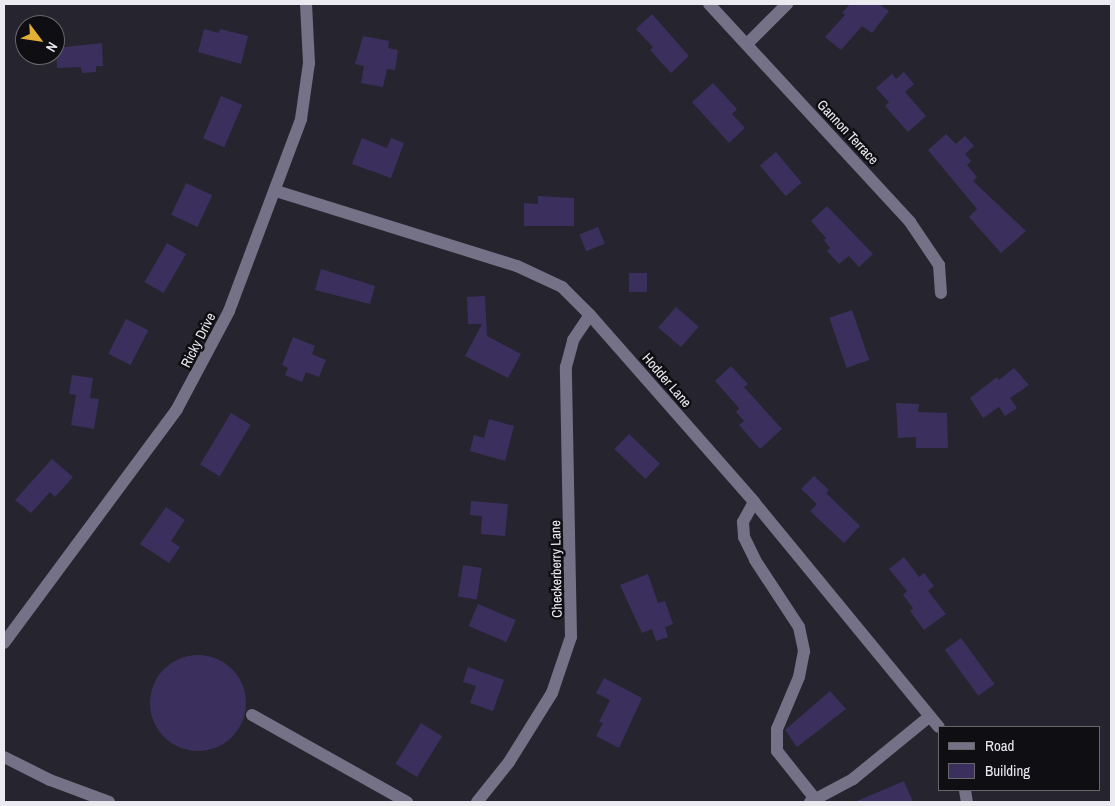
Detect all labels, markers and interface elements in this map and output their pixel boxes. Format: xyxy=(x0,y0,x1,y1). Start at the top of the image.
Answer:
north arrow xyxy=(15,15,65,65)
text: N xyxy=(42,39,62,55)
street label: Gannon Terrace xyxy=(814,96,882,168)
street label: Ricky Drive xyxy=(177,310,219,370)
street label: Hodder Lane xyxy=(639,349,695,411)
street label: Checkerberry Lane xyxy=(547,520,565,618)
legend xyxy=(938,726,1100,791)
text: Road xyxy=(985,735,1014,756)
text: Building xyxy=(985,760,1030,781)

